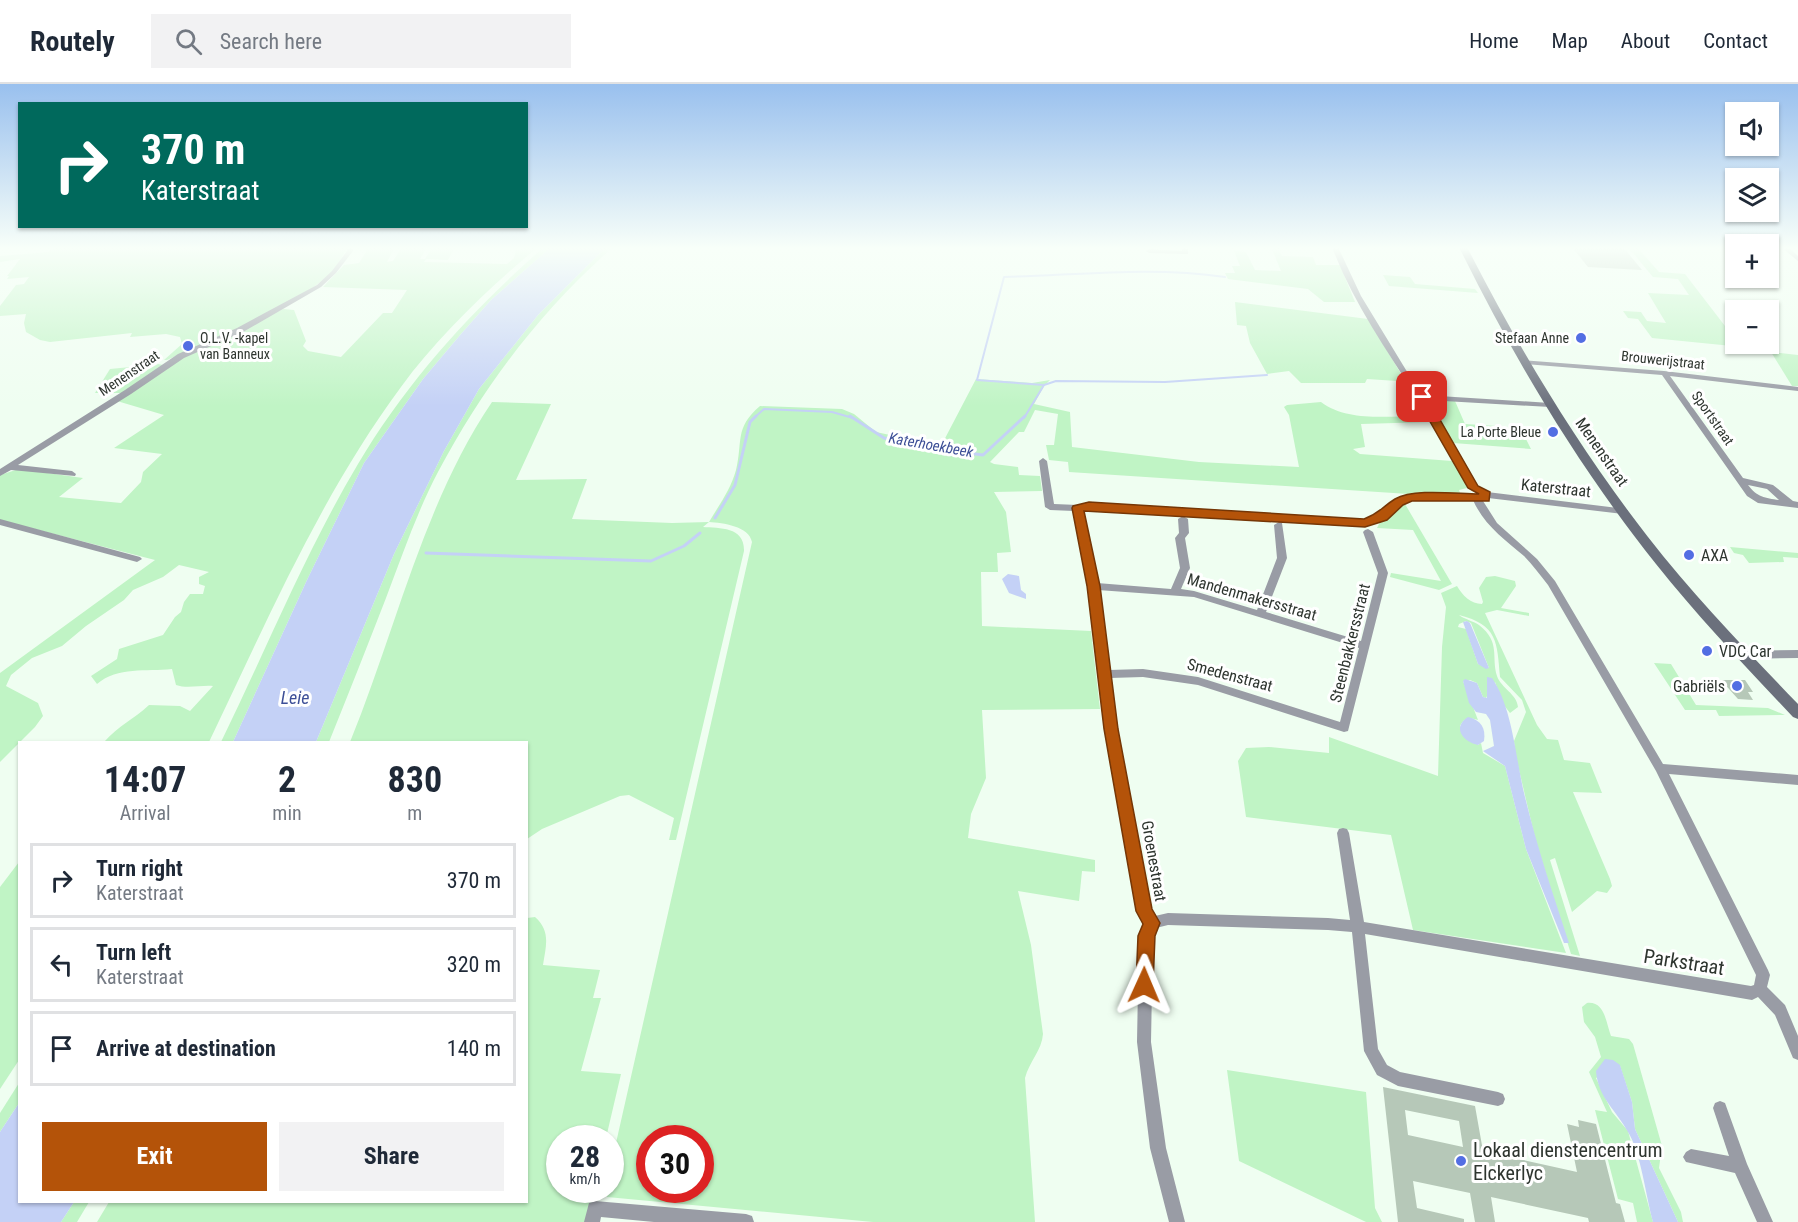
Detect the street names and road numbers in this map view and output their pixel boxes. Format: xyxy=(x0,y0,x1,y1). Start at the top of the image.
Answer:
street label: Menenstraat xyxy=(96,347,162,399)
street label: Brouwerijstraat xyxy=(1620,348,1706,372)
street label: Sportstraat xyxy=(1689,388,1737,448)
street label: Menenstraat xyxy=(1571,414,1633,490)
street label: Katerstraat xyxy=(1520,475,1592,501)
street label: Mandenmakersstraat xyxy=(1185,569,1319,625)
street label: Steenbakkersstraat xyxy=(1326,581,1374,704)
street label: Smedenstraat xyxy=(1185,654,1275,696)
street label: Groenestraat xyxy=(1138,819,1170,903)
street label: Parkstraat xyxy=(1642,944,1726,980)

